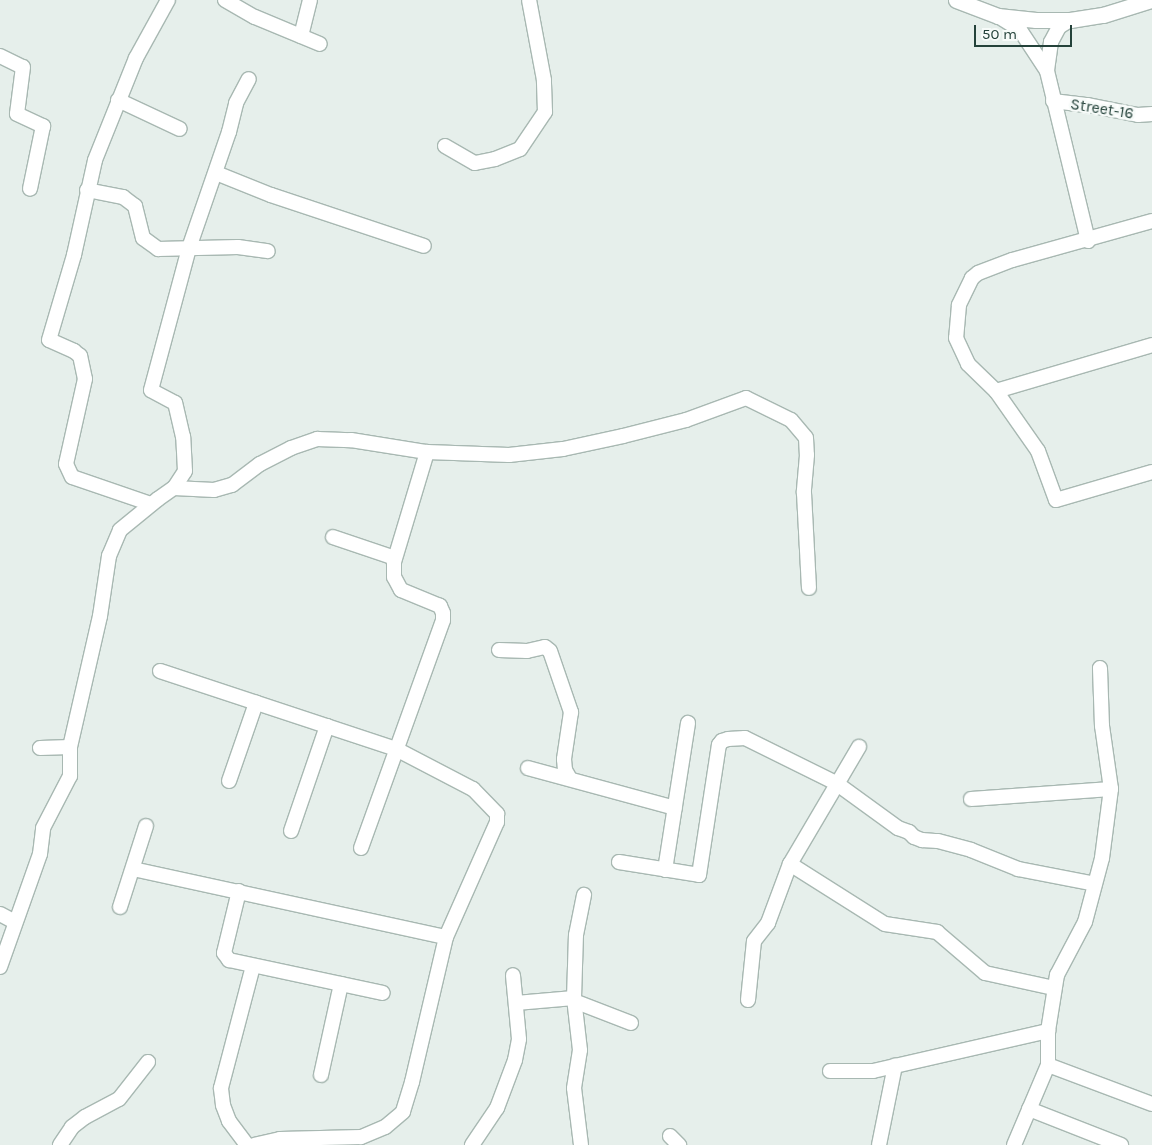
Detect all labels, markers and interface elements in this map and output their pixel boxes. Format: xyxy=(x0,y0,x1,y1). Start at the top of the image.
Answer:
scale bar xyxy=(977,15,1074,47)
text: 50 m xyxy=(982,25,1017,43)
street label: Street-16 xyxy=(1069,95,1135,123)

